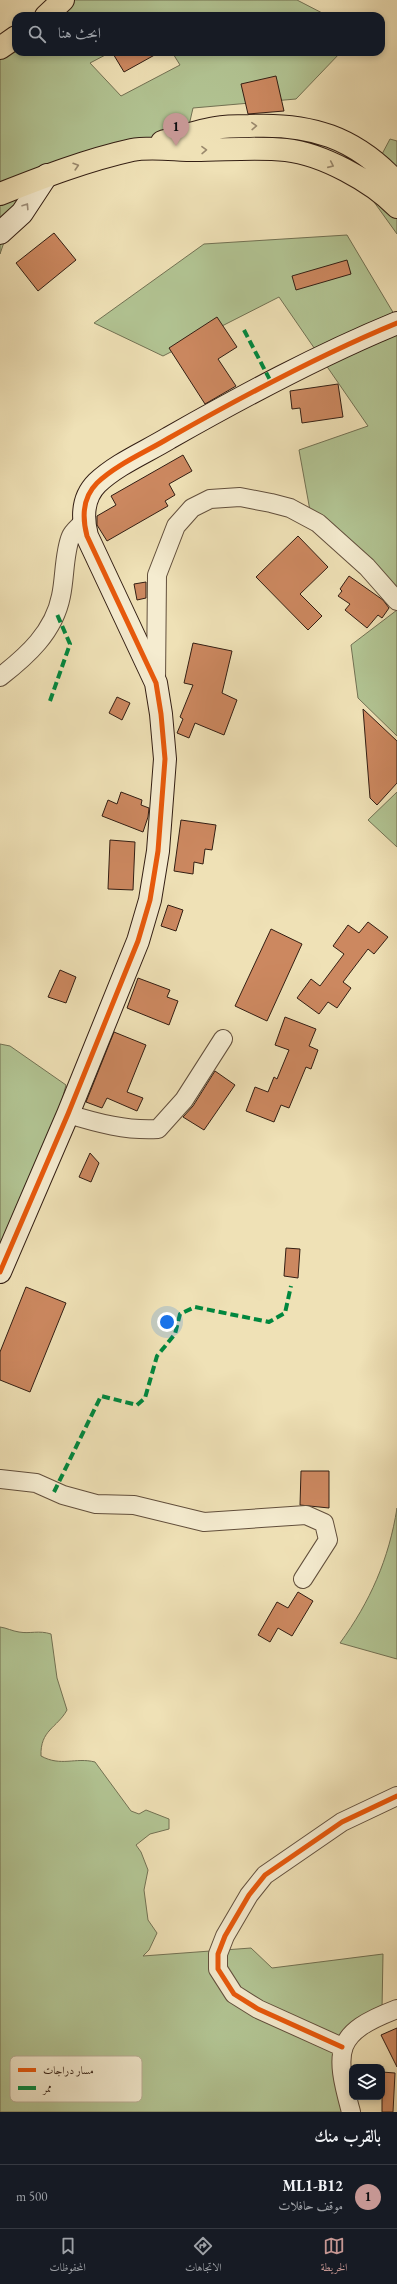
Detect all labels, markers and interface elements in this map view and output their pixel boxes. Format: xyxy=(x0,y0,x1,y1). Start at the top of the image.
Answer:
search box xyxy=(12,12,385,56)
icon: search xyxy=(26,23,48,45)
text: ابحث هنا xyxy=(58,23,101,42)
pin: 1 xyxy=(163,113,189,146)
one-way arrow xyxy=(251,122,257,130)
one-way arrow xyxy=(201,146,207,154)
one-way arrow xyxy=(327,160,334,168)
one-way arrow xyxy=(72,162,79,171)
one-way arrow xyxy=(22,204,29,211)
your location xyxy=(157,1312,177,1332)
legend xyxy=(10,2056,142,2102)
text: مسار دراجات xyxy=(43,2063,94,2077)
map controls xyxy=(349,2064,385,2100)
button: layers xyxy=(349,2064,385,2100)
text: ممر xyxy=(42,2081,52,2096)
text: بالقرب منك xyxy=(314,2125,381,2147)
text: ML1-B12 xyxy=(283,2176,343,2195)
text: 500 m xyxy=(16,2188,47,2205)
text: 1 xyxy=(365,2188,371,2205)
text: موقف حافلات xyxy=(278,2197,343,2214)
tab: المحفوظات xyxy=(50,2235,86,2278)
tab: الاتجاهات xyxy=(185,2235,222,2278)
tab: الخريطة xyxy=(321,2235,347,2278)

